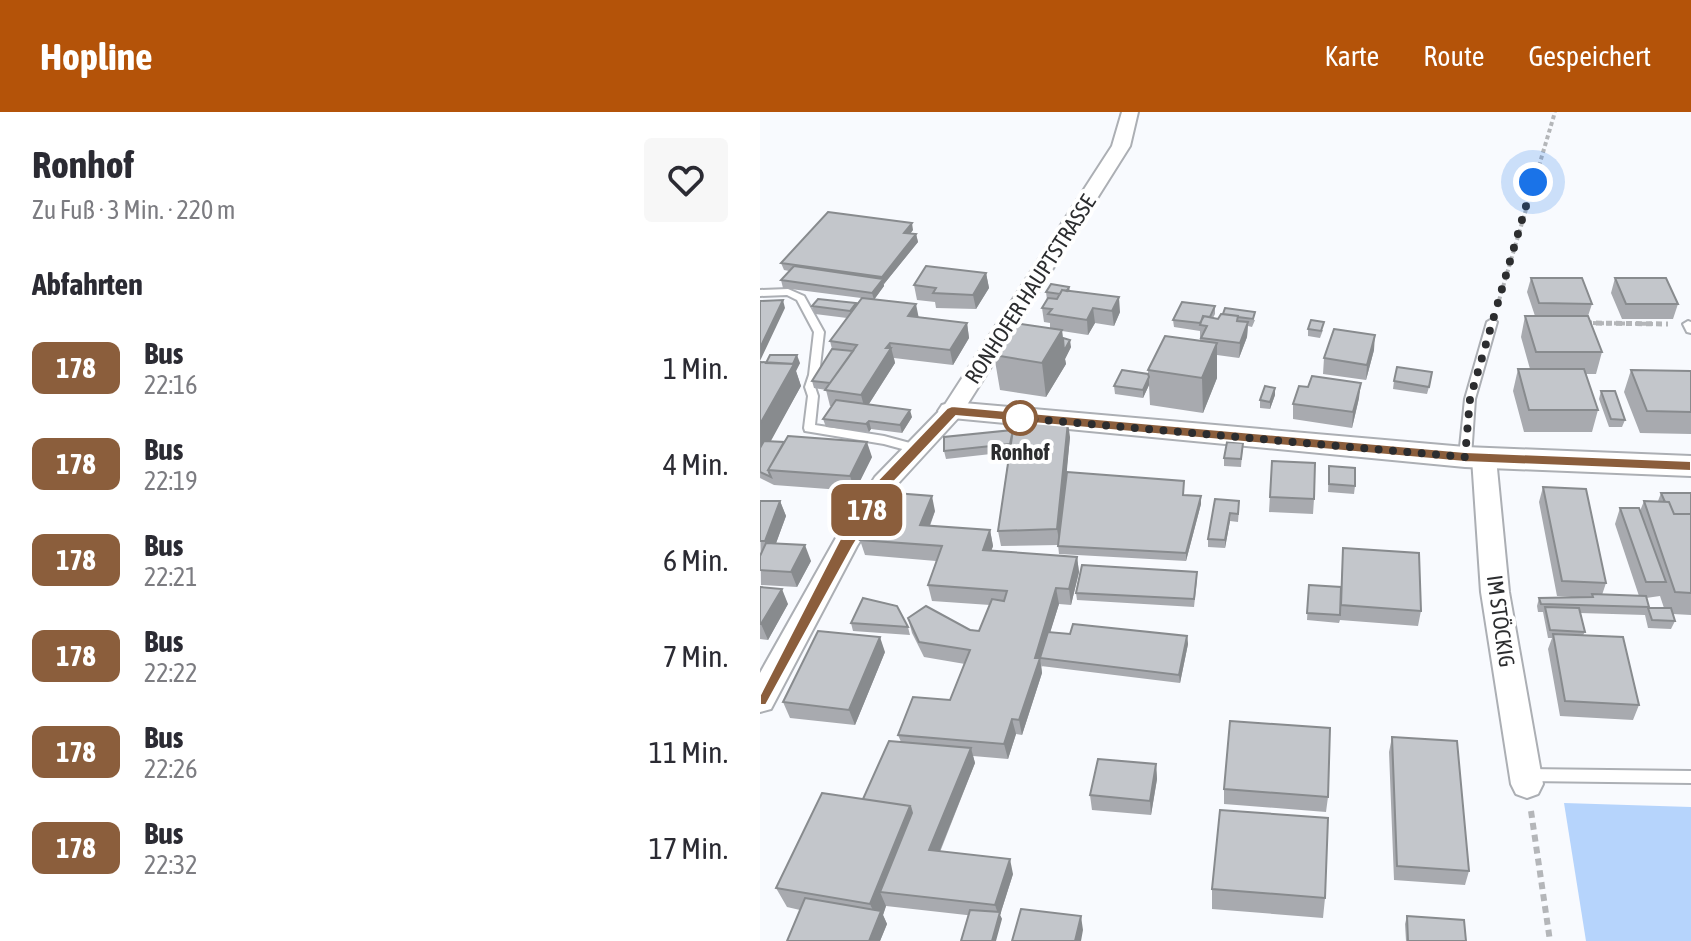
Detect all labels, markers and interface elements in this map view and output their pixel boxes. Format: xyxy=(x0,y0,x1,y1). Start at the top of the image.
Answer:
text: Hopline xyxy=(40,35,152,78)
text: Karte xyxy=(1325,40,1379,72)
text: Route xyxy=(1423,40,1484,72)
text: Gespeichert xyxy=(1528,40,1651,72)
button: heart xyxy=(644,138,728,222)
text: Ronhof xyxy=(32,143,134,186)
your location xyxy=(1513,162,1553,202)
street label: RONHOFER HAUPTSTRASSE xyxy=(959,189,1101,388)
text: Zu Fuß · 3 Min. · 220 m xyxy=(32,195,236,225)
text: Abfahrten xyxy=(32,267,143,301)
text: Bus xyxy=(144,336,183,370)
text: 1 Min. xyxy=(663,351,728,385)
text: 178 xyxy=(56,352,96,384)
text: 22:16 xyxy=(144,370,198,400)
marker: Ronhof xyxy=(1003,401,1037,435)
text: Bus xyxy=(144,432,183,466)
place label: Ronhof xyxy=(990,439,1050,465)
text: 4 Min. xyxy=(663,447,728,481)
text: 178 xyxy=(56,448,96,480)
text: 22:19 xyxy=(144,466,198,496)
line badge: 178 xyxy=(821,484,913,536)
text: 178 xyxy=(847,494,887,526)
text: Bus xyxy=(144,528,183,562)
text: 6 Min. xyxy=(663,543,728,577)
text: 178 xyxy=(56,544,96,576)
text: 22:21 xyxy=(144,562,198,592)
street label: IM STÖCKIG xyxy=(1482,573,1520,669)
text: Bus xyxy=(144,624,183,658)
text: 7 Min. xyxy=(663,639,728,673)
text: 178 xyxy=(56,640,96,672)
text: 22:22 xyxy=(144,658,198,688)
text: Bus xyxy=(144,720,183,754)
text: 11 Min. xyxy=(649,735,728,769)
text: 178 xyxy=(56,736,96,768)
text: 22:26 xyxy=(144,754,198,784)
text: Bus xyxy=(144,816,183,850)
text: 17 Min. xyxy=(649,831,728,865)
text: 178 xyxy=(56,832,96,864)
text: 22:32 xyxy=(144,850,198,880)

